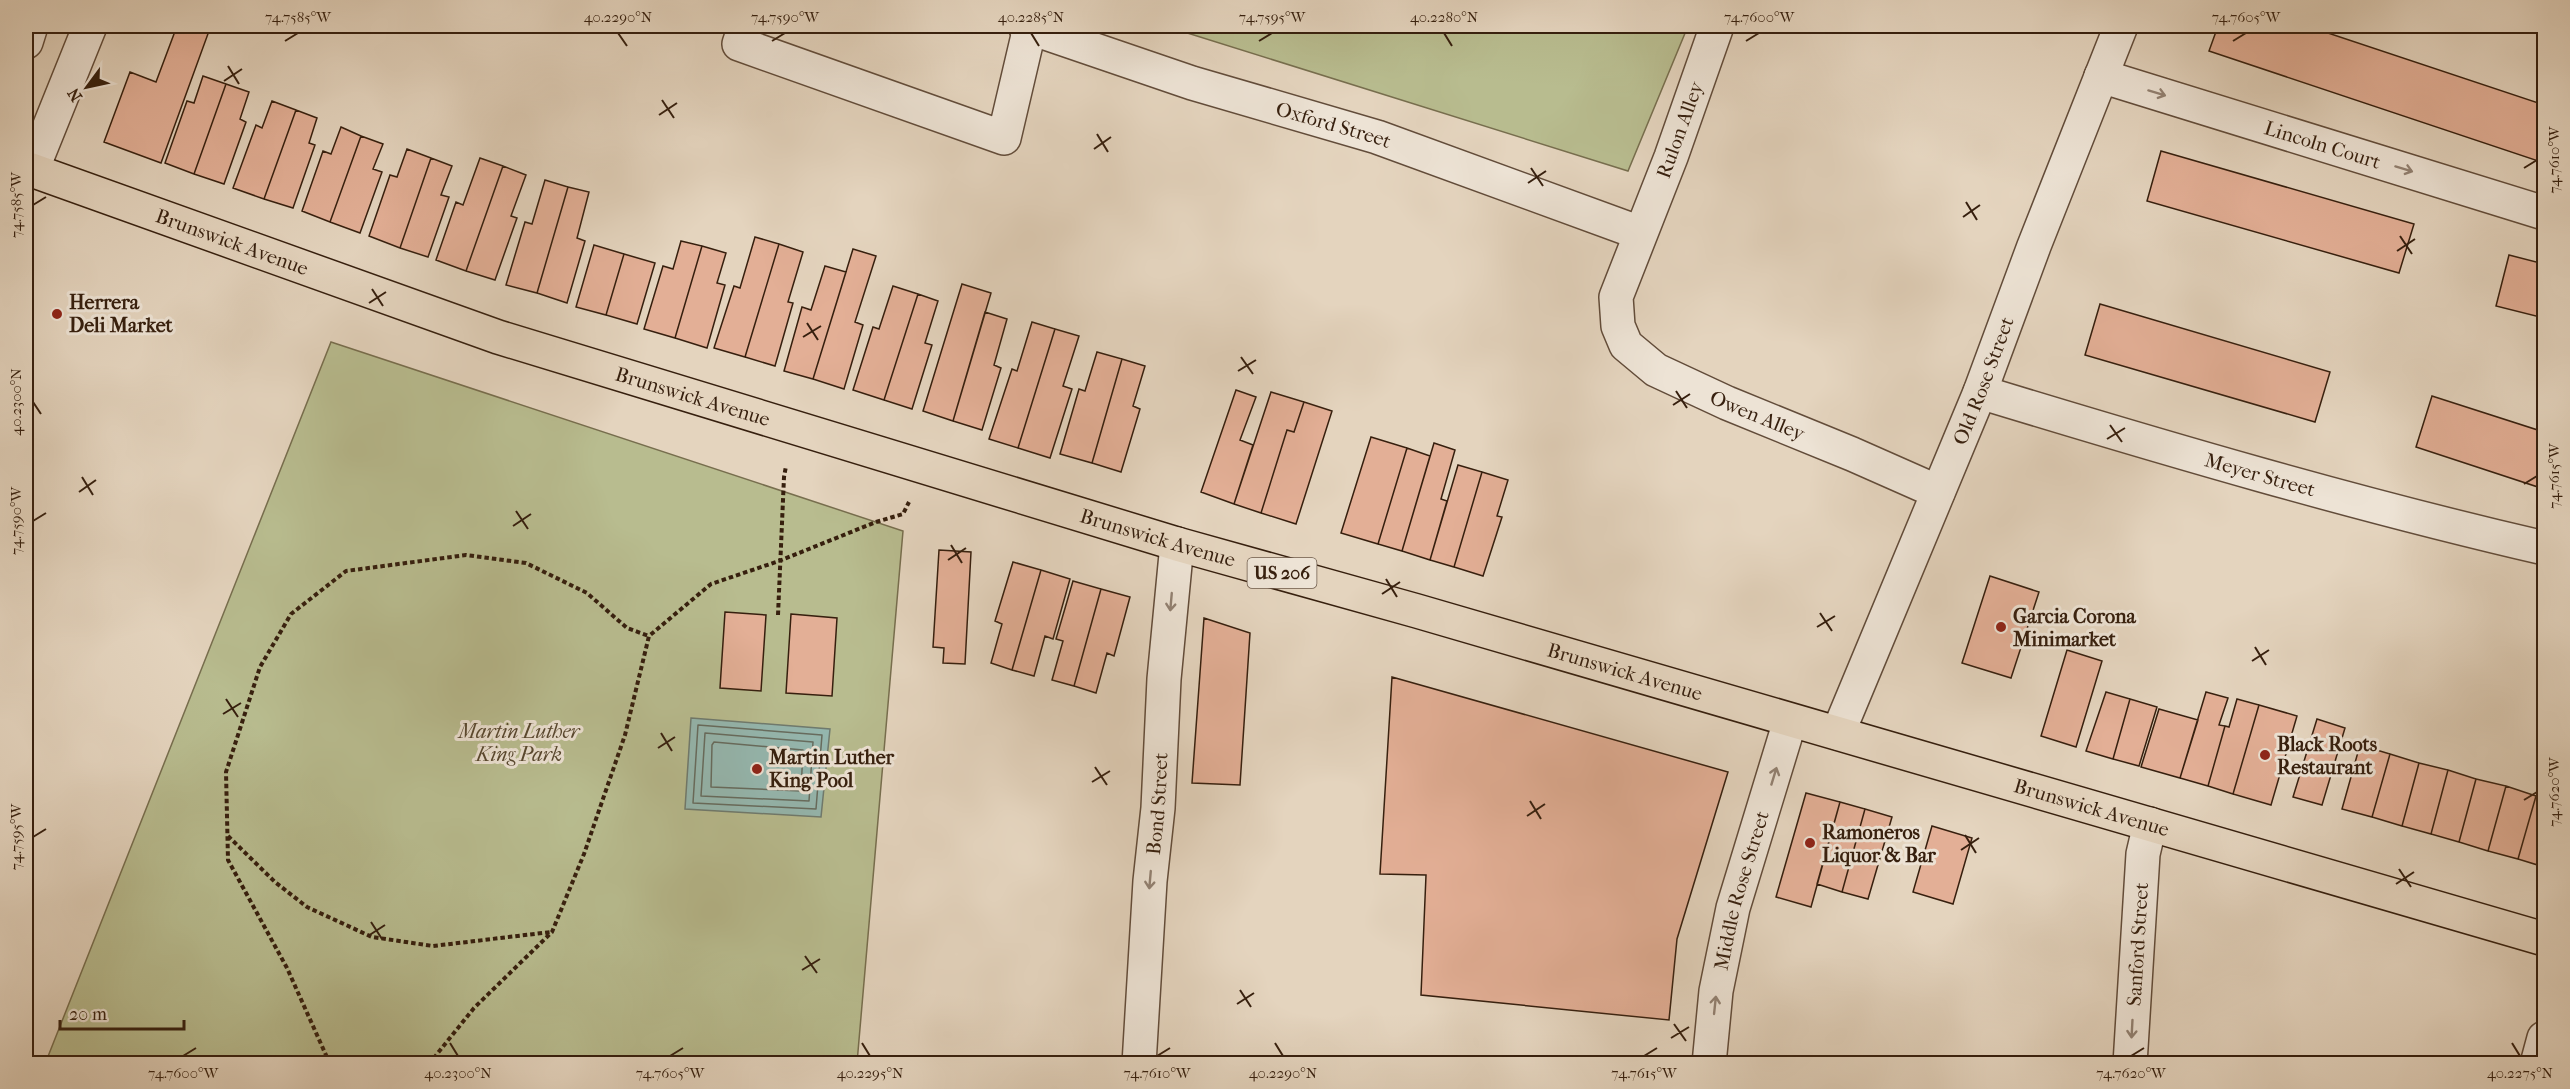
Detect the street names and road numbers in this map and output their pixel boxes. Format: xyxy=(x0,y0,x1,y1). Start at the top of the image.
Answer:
street label: Rulon Alley xyxy=(1652,77,1709,181)
street label: Oxford Street xyxy=(1273,97,1394,153)
street label: Lincoln Court xyxy=(2262,116,2384,173)
street label: Brunswick Avenue xyxy=(153,204,312,280)
street label: Old Rose Street xyxy=(1948,314,2018,448)
street label: Brunswick Avenue xyxy=(613,362,773,431)
street label: Owen Alley xyxy=(1706,385,1809,445)
street label: Meyer Street xyxy=(2202,448,2318,501)
street label: Brunswick Avenue xyxy=(1078,504,1238,571)
road number: US 206 xyxy=(1248,558,1316,588)
street label: Brunswick Avenue xyxy=(1545,638,1705,705)
street label: Bond Street xyxy=(1141,752,1172,856)
street label: Brunswick Avenue xyxy=(2011,774,2172,841)
street label: Middle Rose Street xyxy=(1709,808,1773,972)
street label: Sanford Street xyxy=(2122,882,2153,1007)

